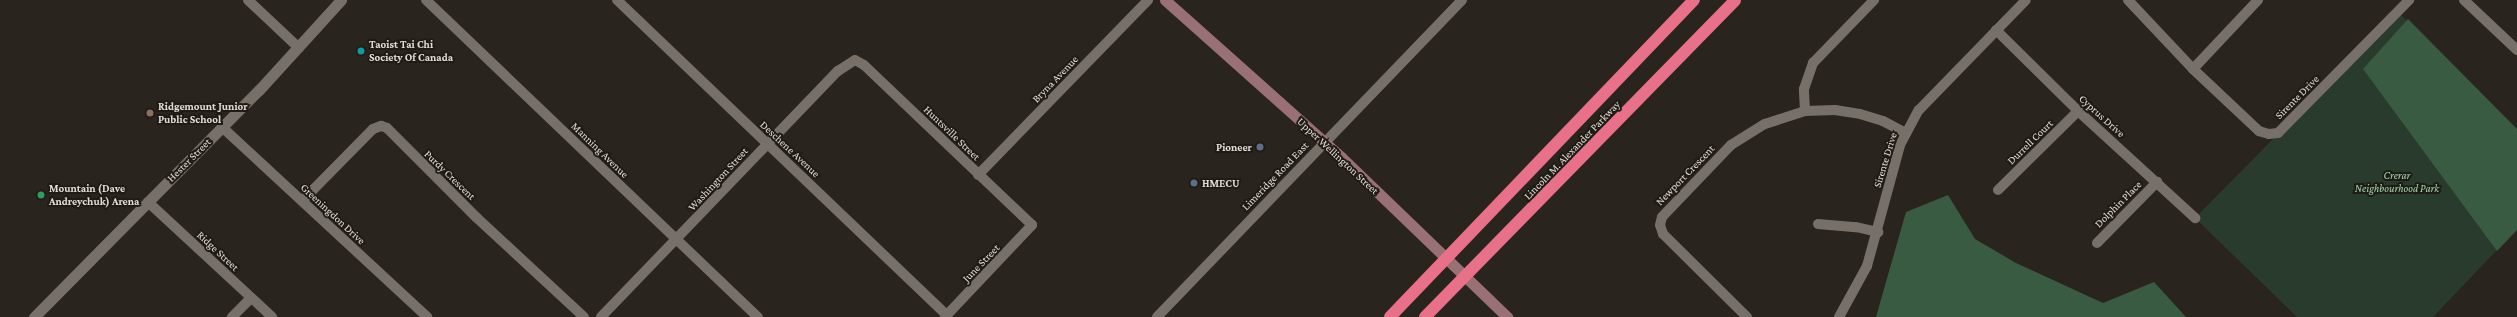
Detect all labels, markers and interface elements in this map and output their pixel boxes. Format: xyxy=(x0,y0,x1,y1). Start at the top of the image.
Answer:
place label: Taoist Tai Chi Society Of Canada xyxy=(369,38,453,64)
marker: Taoist Tai Chi Society Of Canada xyxy=(356,46,366,56)
street label: Bryna Avenue xyxy=(1029,53,1081,105)
street label: Sirente Drive xyxy=(2272,72,2322,122)
street label: Cyprus Drive xyxy=(2076,92,2128,140)
street label: Lincoln M. Alexander Parkway xyxy=(1521,98,1623,202)
place label: Ridgemount Junior Public School xyxy=(158,100,248,126)
street label: Huntsville Street xyxy=(921,103,983,163)
marker: Ridgemount Junior Public School xyxy=(145,108,155,118)
street label: Upper Wellington Street xyxy=(1295,115,1381,197)
street label: Durrell Court xyxy=(2004,117,2056,167)
street label: Deschene Avenue xyxy=(757,118,823,180)
street label: Manning Avenue xyxy=(569,119,631,181)
street label: Sirente Drive xyxy=(1870,131,1900,189)
street label: Hester Street xyxy=(164,135,214,185)
street label: Limeridge Road East xyxy=(1239,139,1311,213)
place label: Pioneer xyxy=(1216,140,1252,154)
marker: Pioneer xyxy=(1255,142,1265,152)
street label: Newport Crescent xyxy=(1653,142,1717,208)
street label: Washington Street xyxy=(685,145,751,213)
street label: Purdy Crescent xyxy=(422,147,478,203)
park label: Crerar Neighbourhood Park xyxy=(2355,169,2439,195)
place label: HMECU xyxy=(1202,176,1240,190)
marker: HMECU xyxy=(1189,178,1199,188)
street label: Dolphin Place xyxy=(2092,178,2144,230)
street label: Greeningdon Drive xyxy=(298,181,368,247)
place label: Mountain (Dave Andreychuk) Arena xyxy=(49,182,139,208)
marker: Mountain (Dave Andreychuk) Arena xyxy=(36,190,46,200)
street label: Ridge Street xyxy=(194,228,242,274)
street label: June Street xyxy=(960,241,1002,285)

